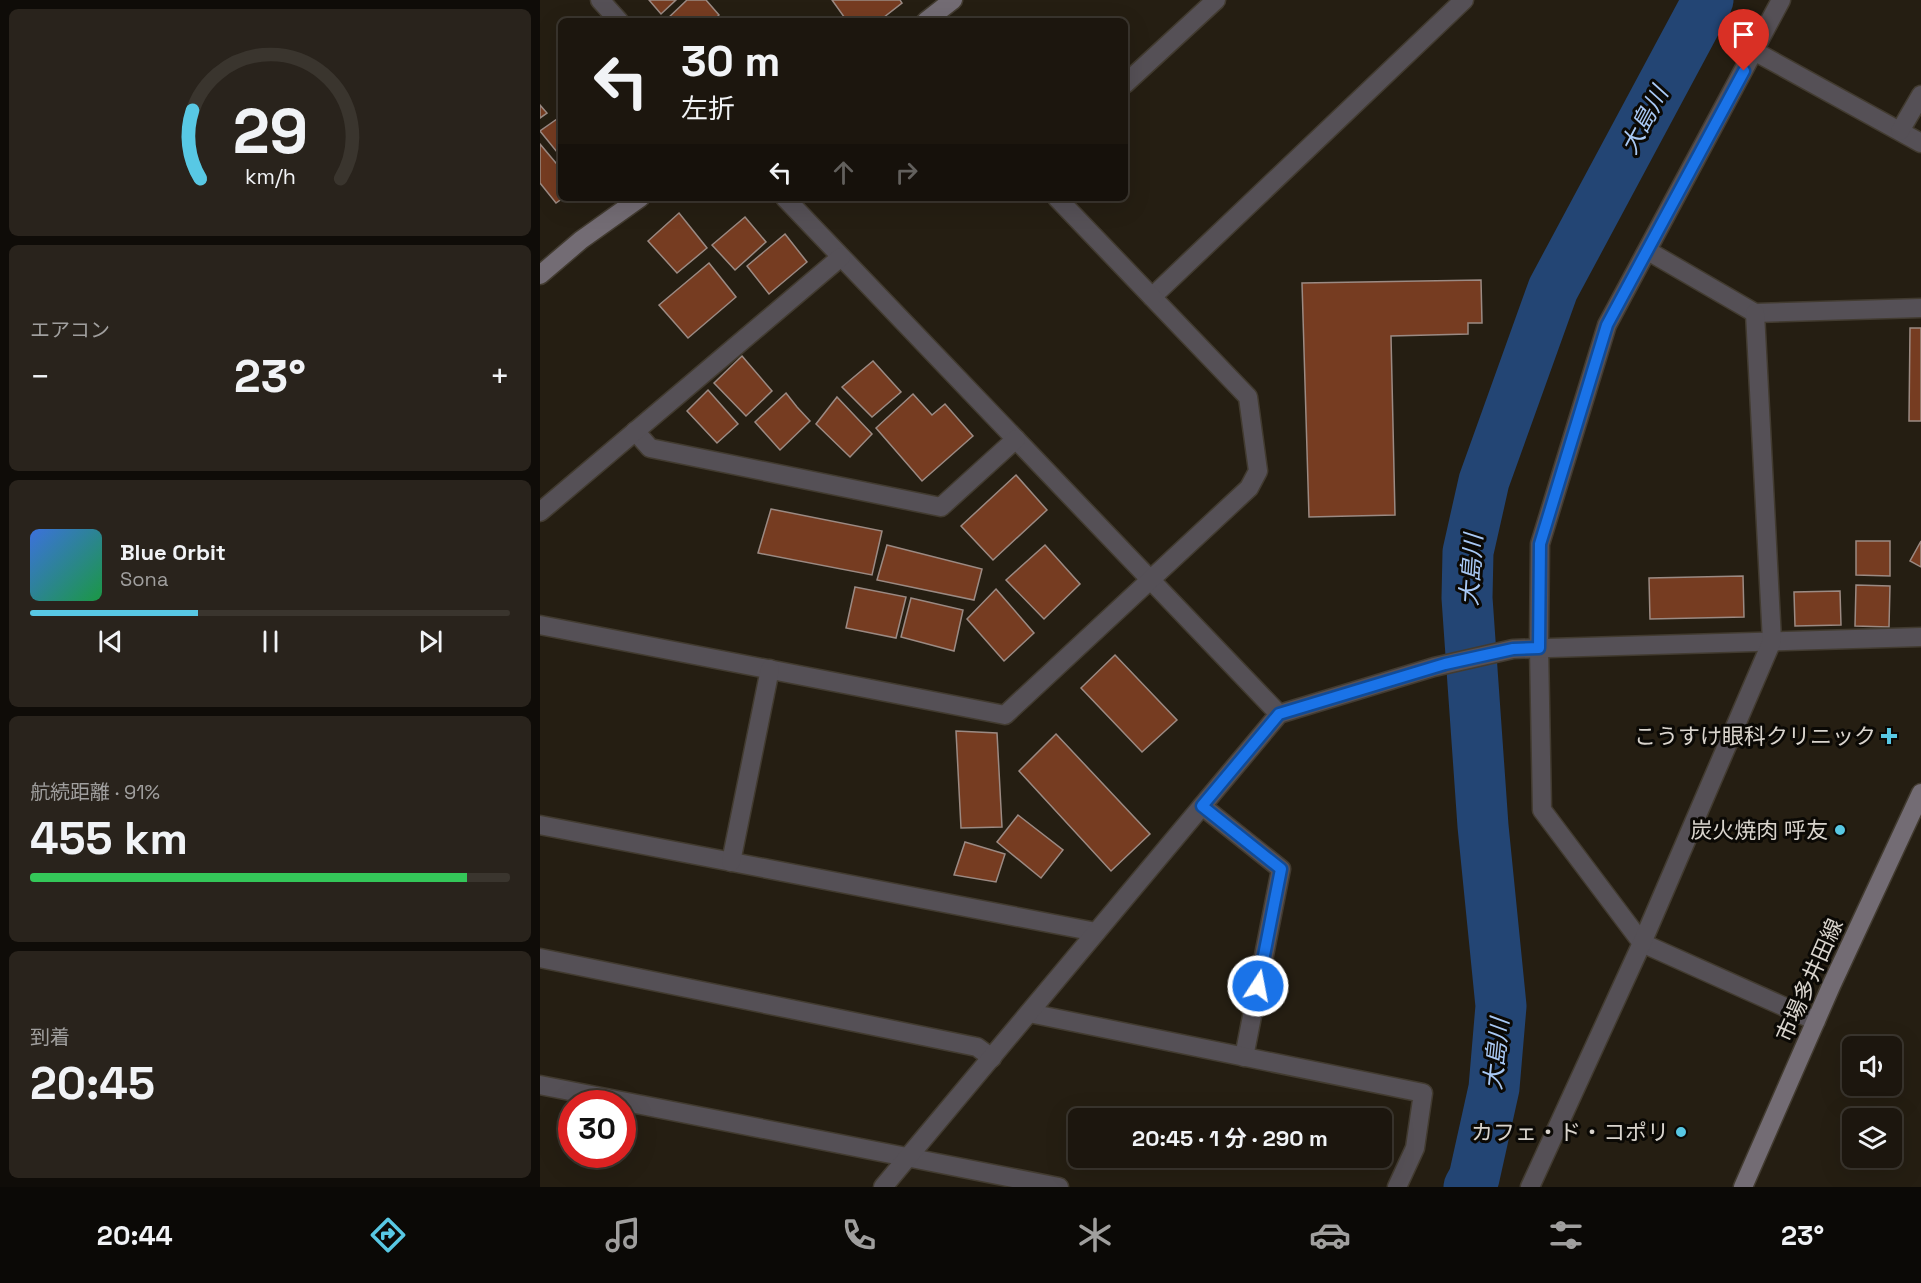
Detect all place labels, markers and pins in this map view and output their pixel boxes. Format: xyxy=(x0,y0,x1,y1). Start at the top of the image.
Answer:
pin xyxy=(1718,9,1769,71)
place label: こうすけ眼科クリニック xyxy=(1634,722,1876,750)
marker: こうすけ眼科クリニック xyxy=(1880,727,1898,745)
place label: 炭火焼肉 呼友 xyxy=(1690,816,1828,844)
marker: 炭火焼肉 呼友 xyxy=(1833,823,1847,837)
place label: カフェ・ド・コポリ xyxy=(1471,1118,1669,1146)
marker: カフェ・ド・コポリ xyxy=(1674,1125,1688,1139)

